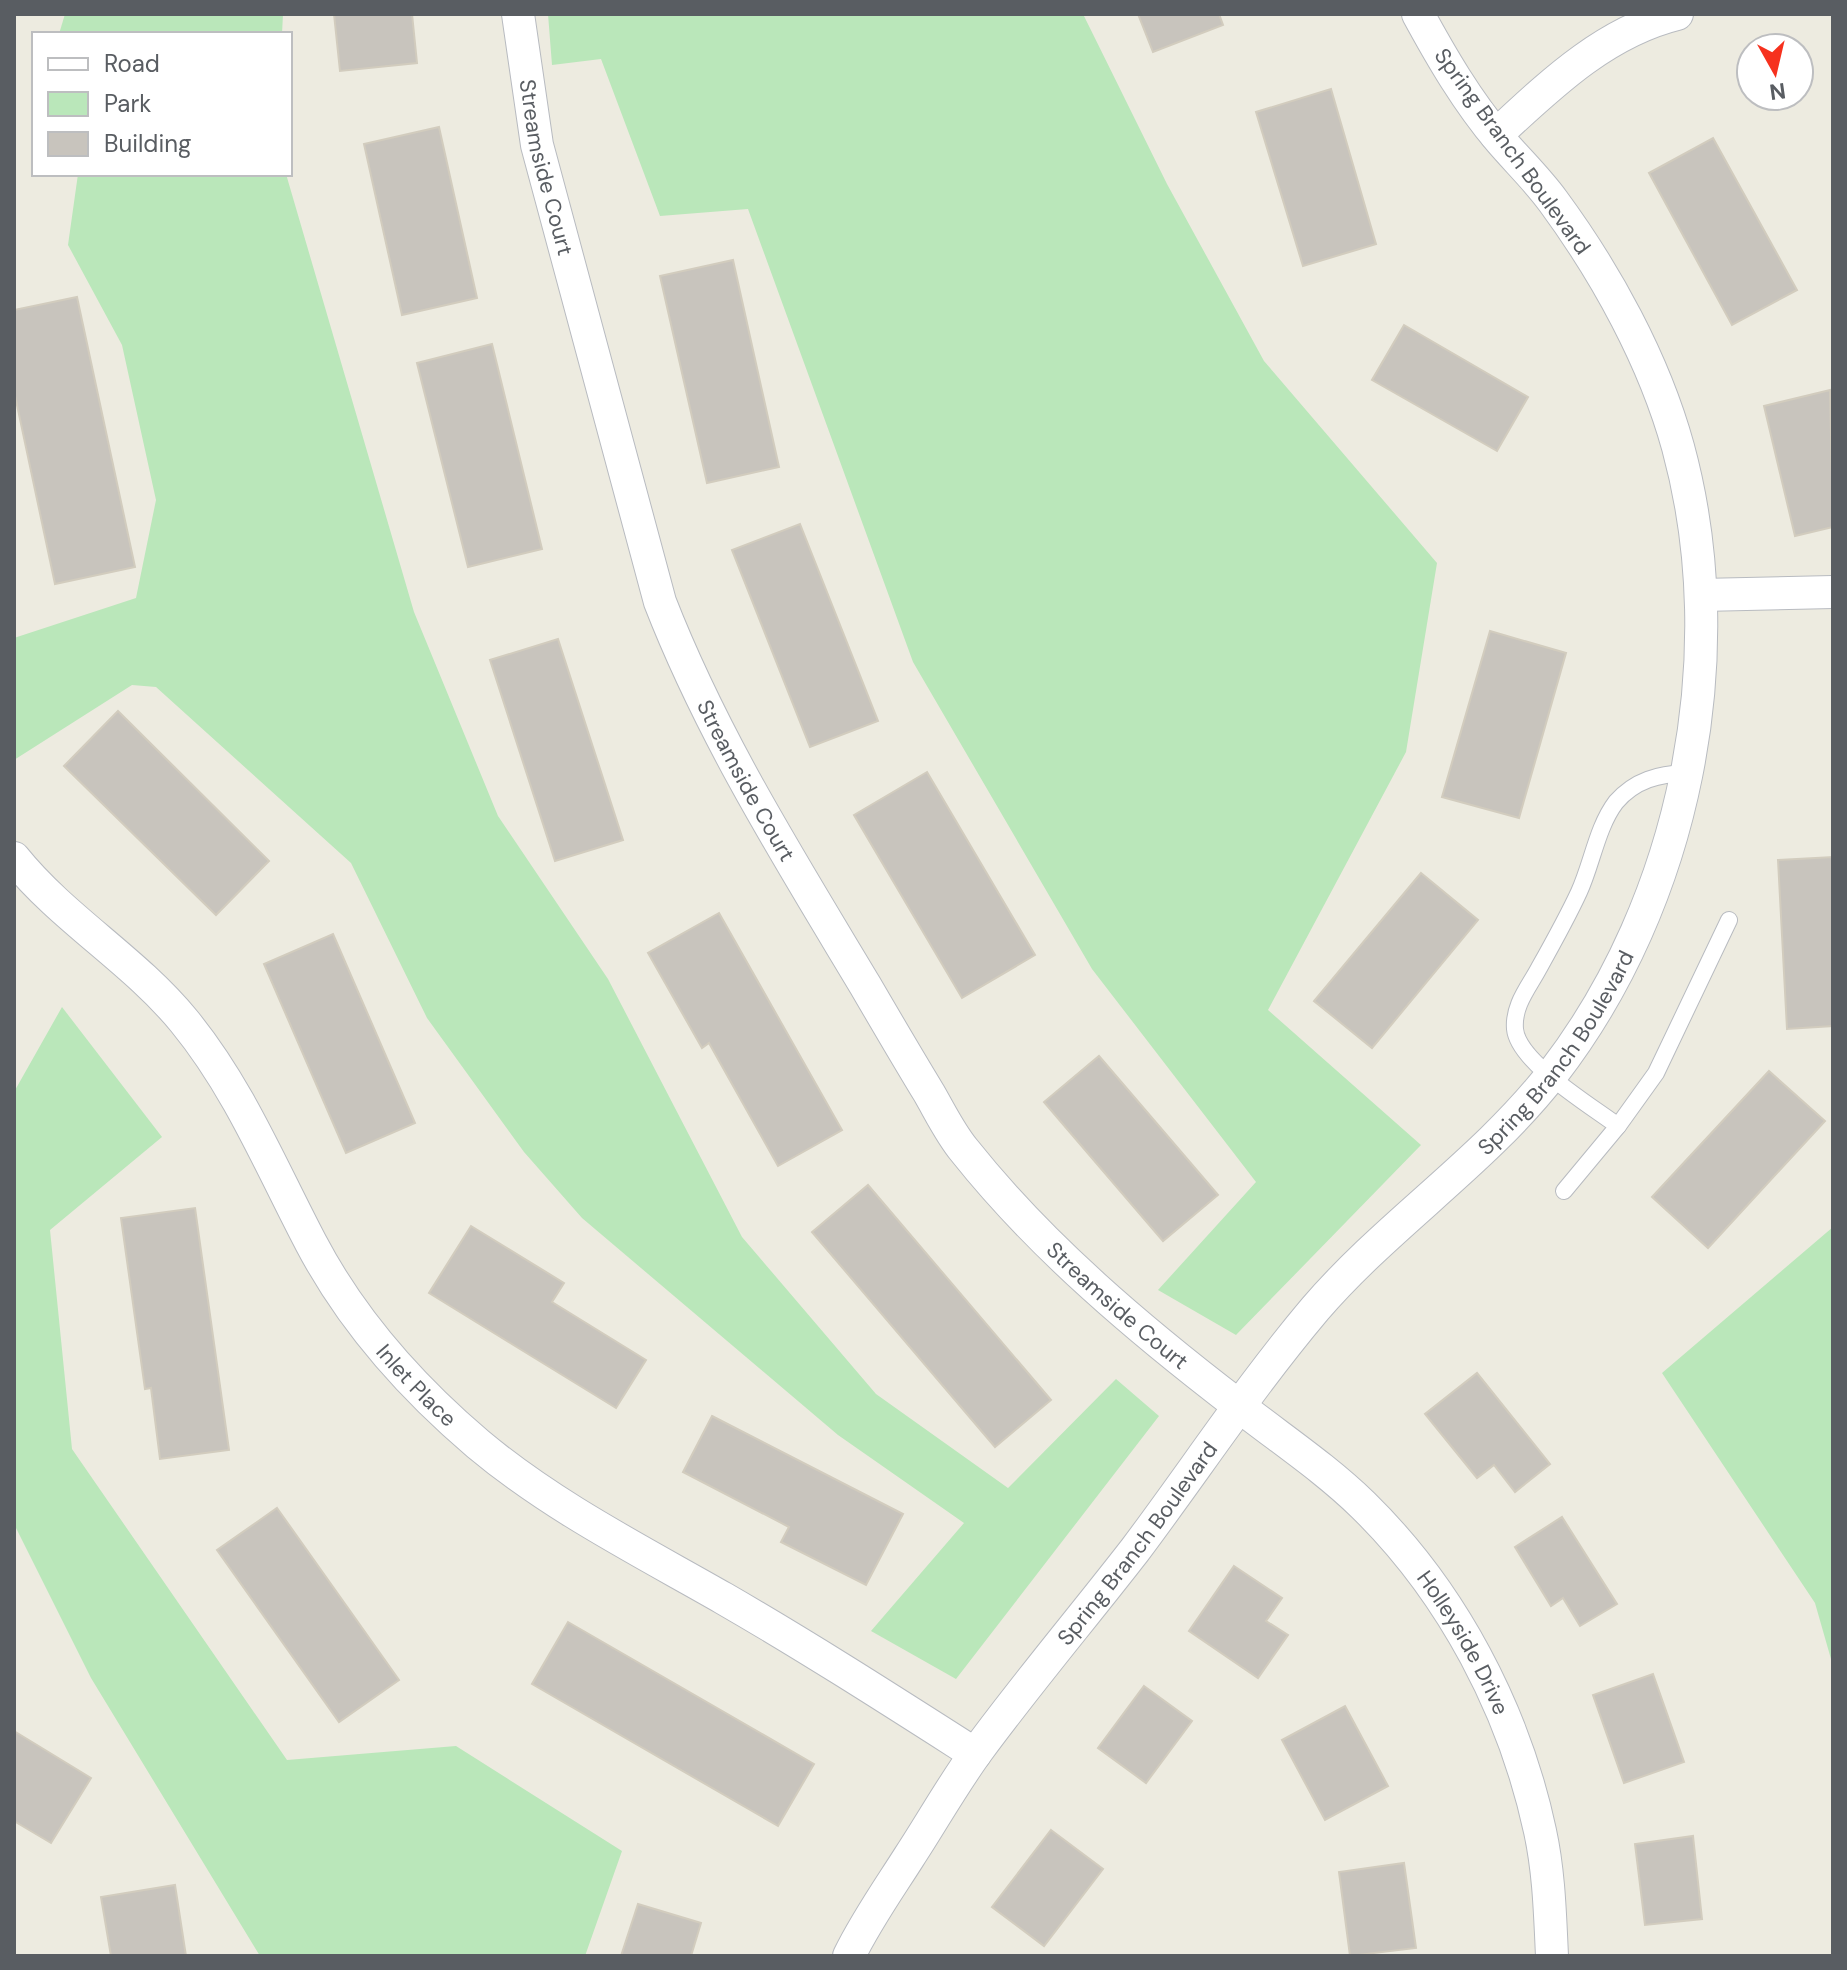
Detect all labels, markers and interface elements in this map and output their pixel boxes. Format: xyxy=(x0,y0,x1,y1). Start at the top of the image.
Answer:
legend xyxy=(32,32,292,176)
north arrow xyxy=(1735,32,1815,112)
street label: Spring Branch Boulevard xyxy=(1428,42,1597,260)
text: Road xyxy=(104,48,160,79)
text: N xyxy=(1768,76,1788,107)
street label: Streamside Court xyxy=(513,77,580,259)
text: Park xyxy=(104,88,151,119)
text: Building xyxy=(104,128,191,159)
street label: Streamside Court xyxy=(690,695,802,867)
street label: Spring Branch Boulevard xyxy=(1471,946,1641,1162)
street label: Streamside Court xyxy=(1040,1236,1194,1376)
street label: Inlet Place xyxy=(370,1338,463,1433)
street label: Spring Branch Boulevard xyxy=(1051,1436,1224,1651)
street label: Holleyside Drive xyxy=(1410,1565,1516,1719)

